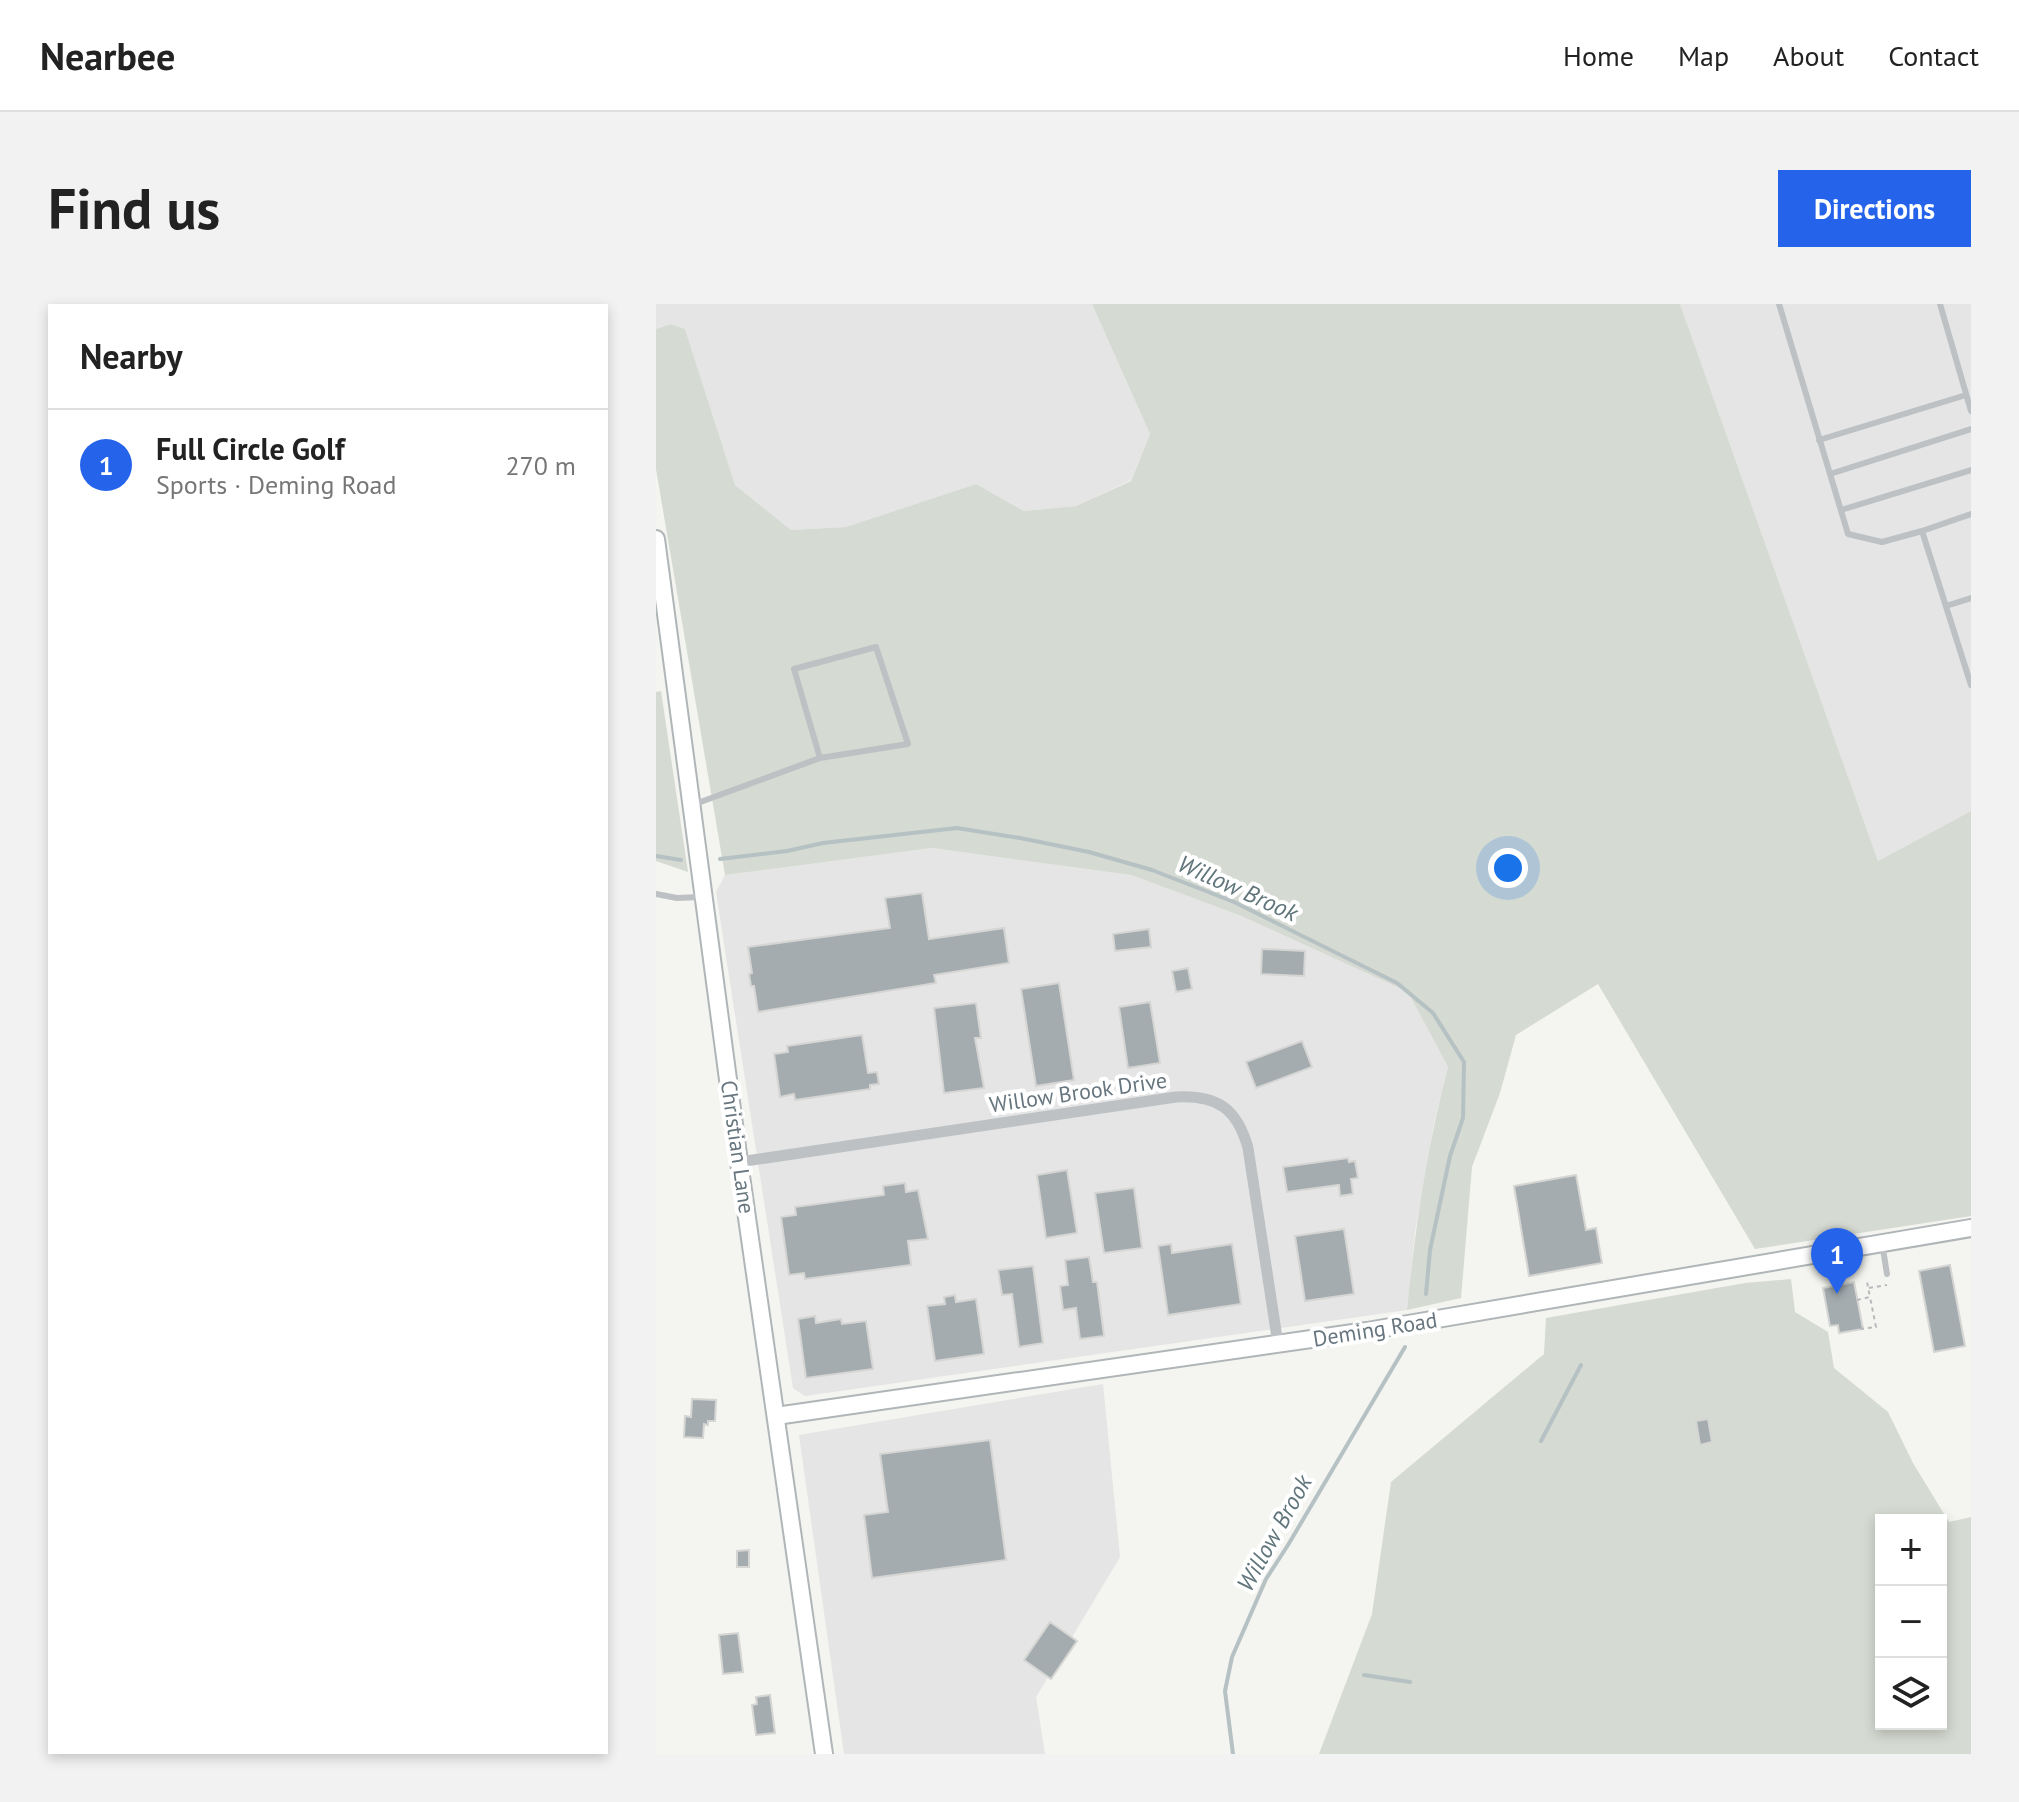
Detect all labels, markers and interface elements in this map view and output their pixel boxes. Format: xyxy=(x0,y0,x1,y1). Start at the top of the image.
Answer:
text: Nearbee xyxy=(40,31,175,80)
text: Home xyxy=(1563,37,1634,74)
text: Map xyxy=(1678,37,1729,74)
text: About xyxy=(1773,37,1844,74)
text: Contact xyxy=(1888,37,1979,74)
button: Directions xyxy=(1778,170,1971,247)
text: Find us xyxy=(48,172,220,244)
text: Nearby xyxy=(80,334,182,378)
text: Full Circle Golf xyxy=(156,429,345,468)
text: 1 xyxy=(99,449,113,482)
text: 270 m xyxy=(505,449,576,482)
text: Sports · Deming Road xyxy=(156,468,396,501)
water label: Willow Brook xyxy=(1173,848,1304,929)
your location xyxy=(1488,848,1528,888)
street label: Willow Brook Drive xyxy=(987,1066,1169,1118)
street label: Christian Lane xyxy=(715,1078,761,1216)
pin: 1 xyxy=(1811,1228,1863,1294)
street label: Deming Road xyxy=(1311,1305,1439,1353)
water label: Willow Brook xyxy=(1229,1468,1319,1597)
map controls xyxy=(1875,1514,1947,1730)
button: + xyxy=(1875,1514,1947,1586)
button: − xyxy=(1875,1586,1947,1658)
button: layers xyxy=(1875,1658,1947,1730)

